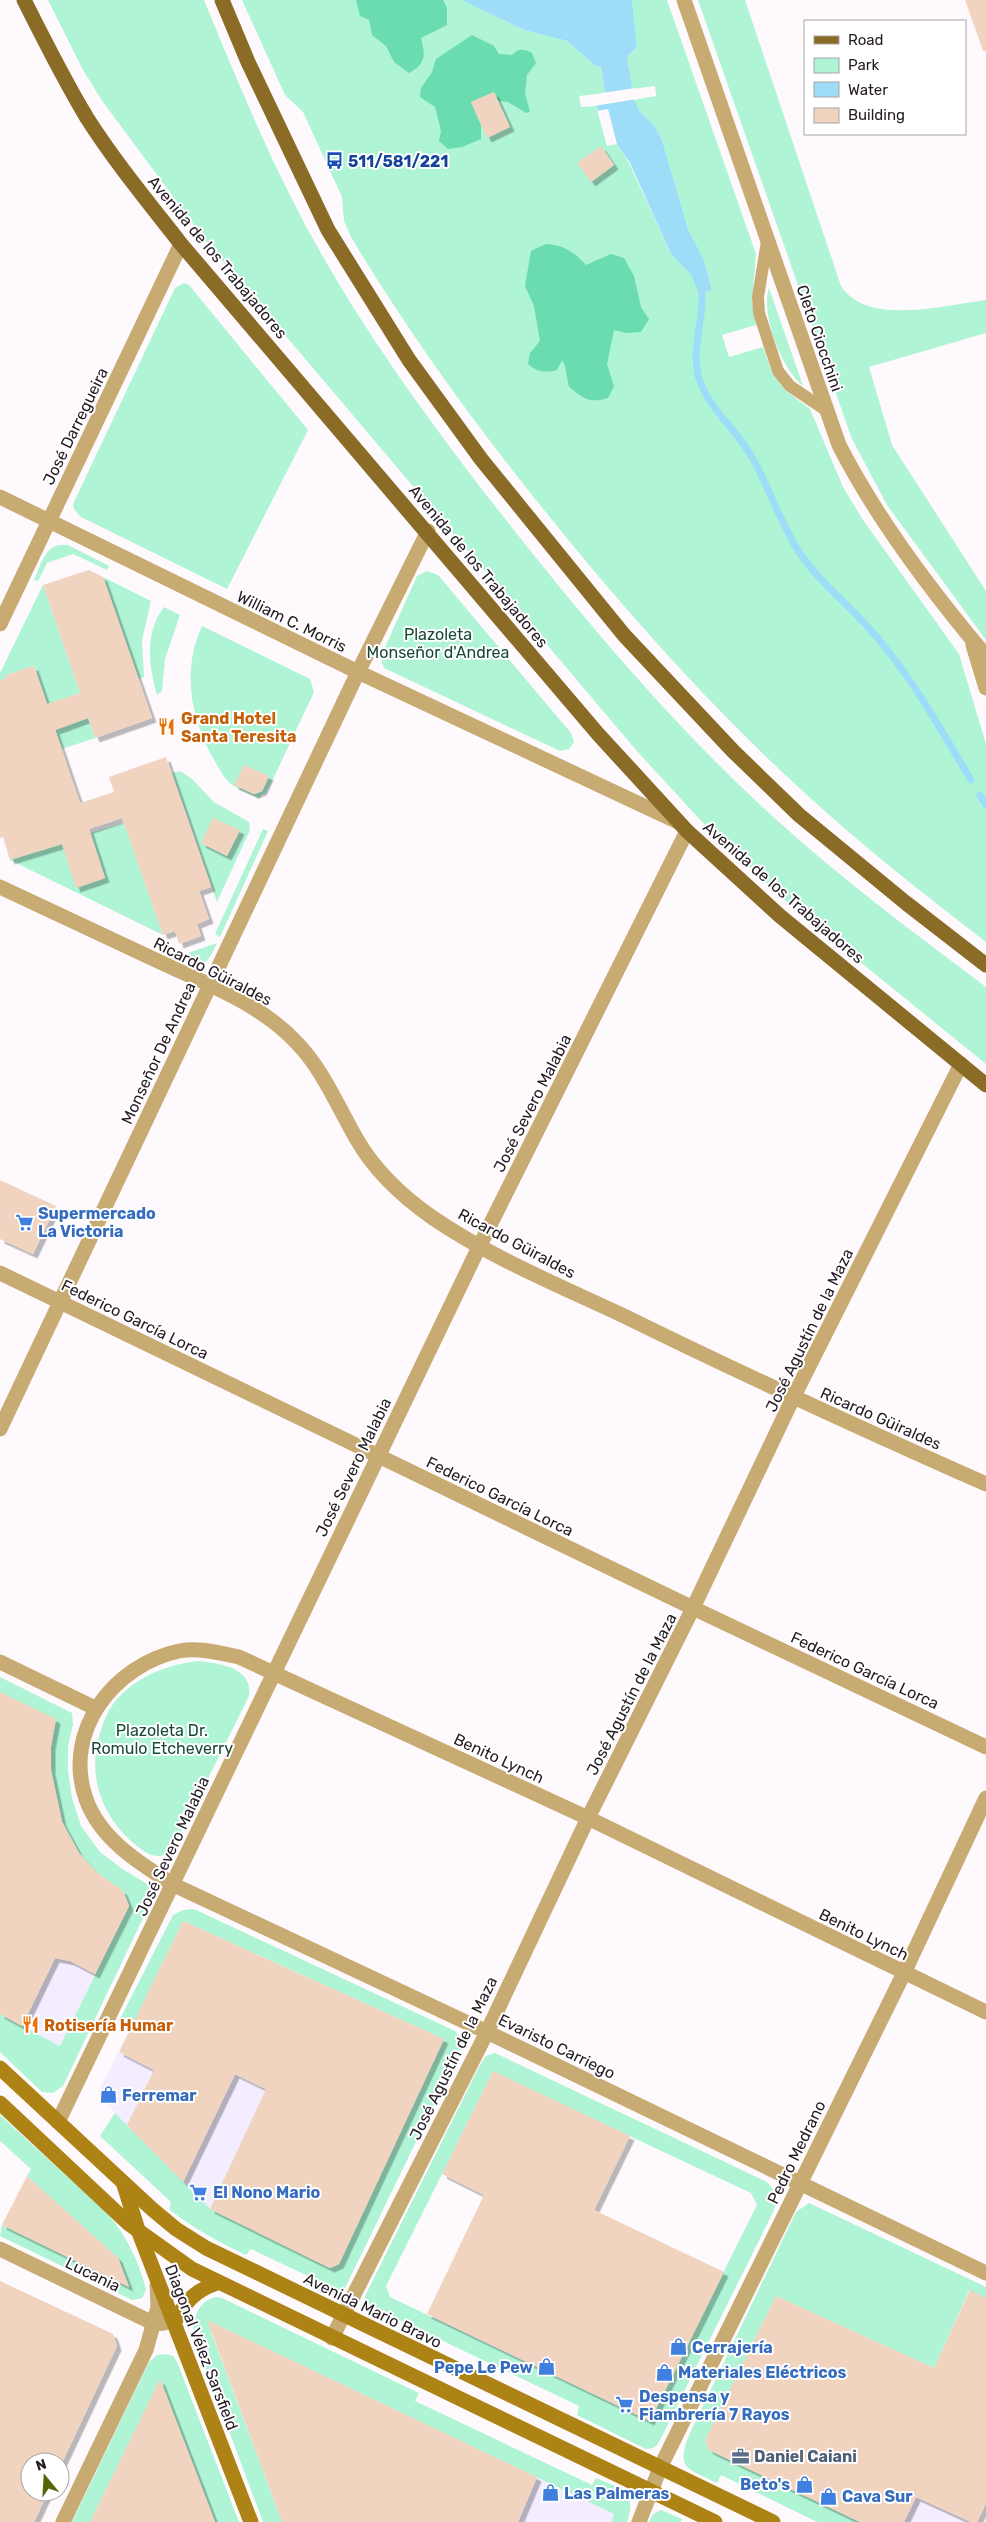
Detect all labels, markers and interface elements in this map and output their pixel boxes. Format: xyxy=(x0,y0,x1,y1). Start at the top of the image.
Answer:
legend xyxy=(804,20,966,135)
text: Road xyxy=(848,31,884,49)
text: Park xyxy=(848,56,879,74)
text: Water xyxy=(848,81,888,99)
text: Building xyxy=(848,106,905,124)
bus stop icon: 511/581/221 xyxy=(324,151,344,171)
place label: 511/581/221 xyxy=(348,152,448,171)
street label: Avenida de los Trabajadores xyxy=(144,172,291,343)
street label: Cleto Ciocchini xyxy=(792,282,847,394)
street label: José Darregueira xyxy=(39,365,112,488)
street label: Avenida de los Trabajadores xyxy=(405,481,552,652)
street label: William C. Morris xyxy=(234,587,350,656)
park label: Plazoleta Monseñor d'Andrea xyxy=(367,625,509,662)
place label: Grand Hotel Santa Teresita xyxy=(181,709,296,746)
restaurant icon: Grand Hotel Santa Teresita xyxy=(157,717,177,737)
street label: Avenida de los Trabajadores xyxy=(699,817,868,967)
street label: Ricardo Güiraldes xyxy=(150,933,275,1009)
street label: Monseñor De Andrea xyxy=(117,979,200,1127)
street label: José Severo Malabia xyxy=(489,1031,575,1175)
place label: Supermercado La Victoria xyxy=(38,1204,156,1241)
street label: Ricardo Güiraldes xyxy=(455,1204,579,1282)
supermarket icon: Supermercado La Victoria xyxy=(14,1212,34,1232)
street label: José Agustín de la Maza xyxy=(762,1246,857,1415)
street label: Federico García Lorca xyxy=(58,1276,211,1363)
street label: Ricardo Güiraldes xyxy=(817,1383,944,1454)
street label: José Severo Malabia xyxy=(312,1395,395,1540)
street label: Federico García Lorca xyxy=(423,1453,576,1540)
street label: José Agustín de la Maza xyxy=(582,1610,681,1778)
street label: Federico García Lorca xyxy=(788,1628,942,1713)
park label: Plazoleta Dr. Romulo Etcheverry xyxy=(91,1721,233,1758)
street label: Benito Lynch xyxy=(451,1729,547,1788)
street label: José Severo Malabia xyxy=(132,1773,213,1919)
street label: Benito Lynch xyxy=(816,1905,912,1964)
street label: José Agustín de la Maza xyxy=(406,1974,501,2143)
street label: Evaristo Carriego xyxy=(495,2010,618,2083)
restaurant icon: Rotisería Humar xyxy=(20,2015,40,2035)
place label: Rotisería Humar xyxy=(44,2016,174,2035)
shop icon: Ferremar xyxy=(98,2085,118,2105)
place label: Ferremar xyxy=(122,2086,197,2105)
street label: Pedro Medrano xyxy=(763,2097,830,2207)
supermarket icon: El Nono Mario xyxy=(189,2182,209,2202)
place label: El Nono Mario xyxy=(213,2183,320,2202)
street label: Lucania xyxy=(62,2253,123,2296)
street label: Diagonal Vélez Sarsfield xyxy=(161,2262,242,2433)
street label: Avenida Mario Bravo xyxy=(301,2269,445,2352)
shop icon: Cerrajería xyxy=(668,2337,688,2357)
place label: Cerrajería xyxy=(692,2338,773,2357)
shop icon: Pepe Le Pew xyxy=(537,2357,557,2377)
place label: Pepe Le Pew xyxy=(434,2358,534,2377)
shop icon: Materiales Eléctricos xyxy=(654,2362,674,2382)
place label: Materiales Eléctricos xyxy=(678,2363,846,2382)
place label: Despensa y Fiambrería 7 Rayos xyxy=(639,2387,790,2424)
supermarket icon: Despensa y Fiambrería 7 Rayos xyxy=(615,2395,635,2415)
office icon: Daniel Caiani xyxy=(730,2446,750,2466)
place label: Daniel Caiani xyxy=(754,2447,857,2466)
north arrow xyxy=(20,2452,70,2502)
text: N xyxy=(34,2455,49,2475)
shop icon: Beto's xyxy=(794,2474,814,2494)
place label: Beto's xyxy=(740,2475,790,2494)
shop icon: Las Palmeras xyxy=(540,2483,560,2503)
place label: Las Palmeras xyxy=(564,2484,670,2503)
shop icon: Cava Sur xyxy=(818,2486,838,2506)
place label: Cava Sur xyxy=(842,2487,913,2506)

